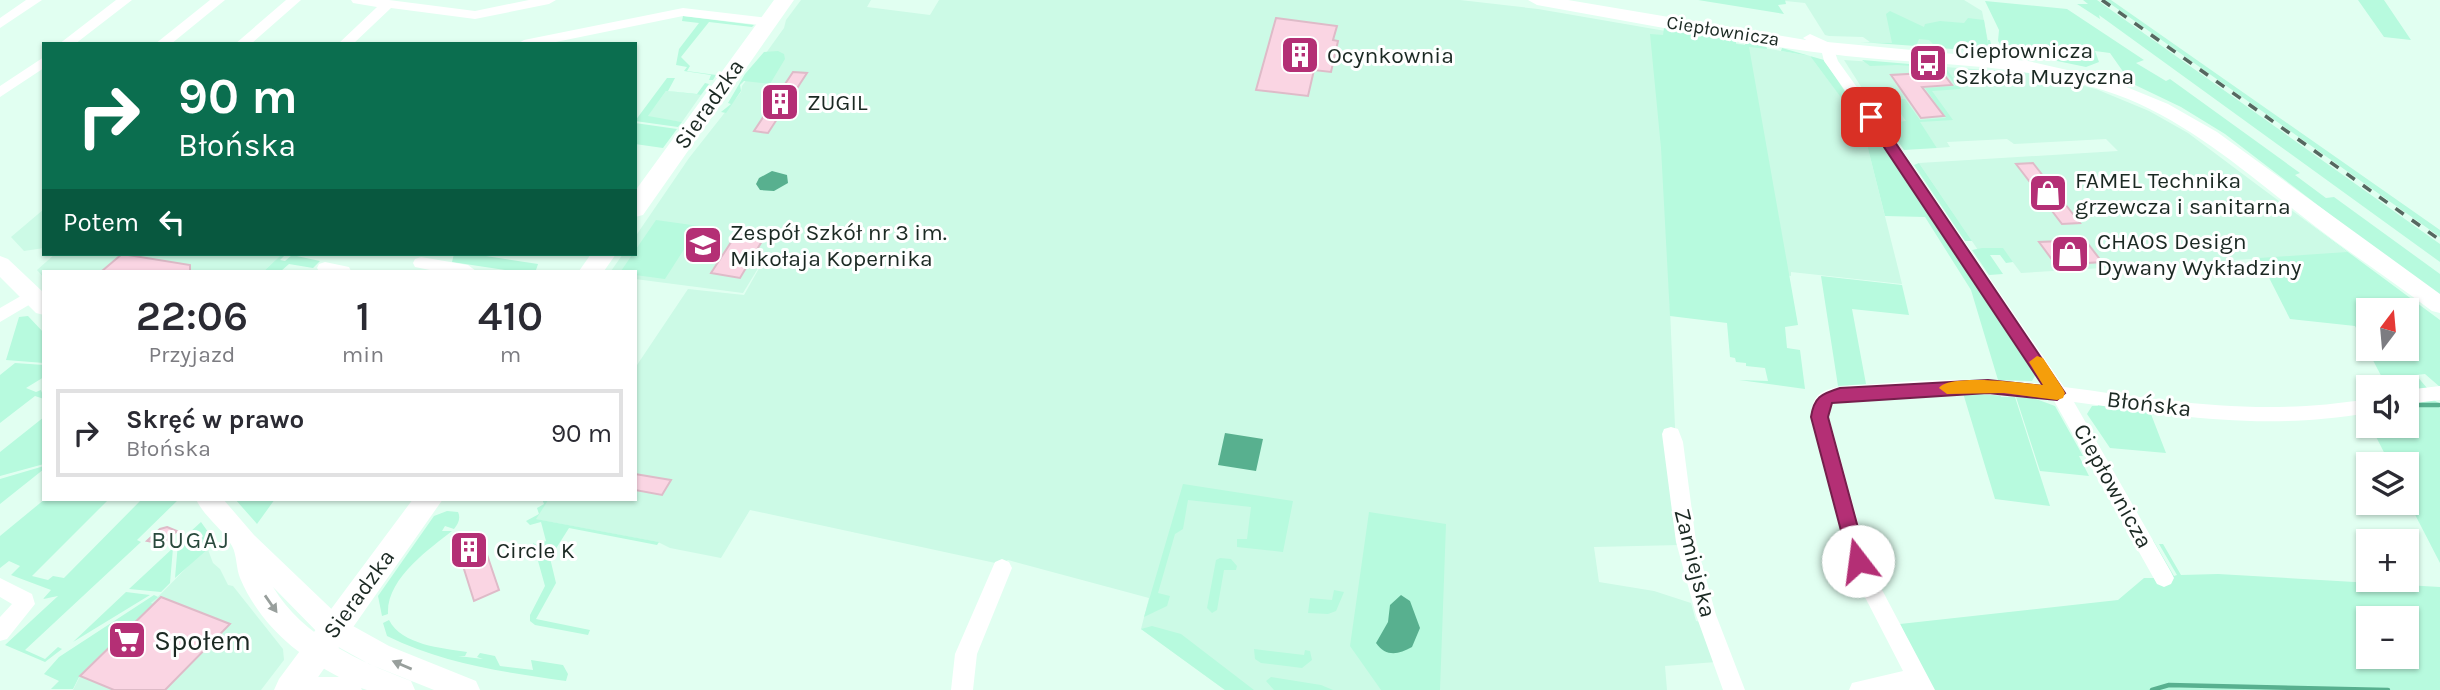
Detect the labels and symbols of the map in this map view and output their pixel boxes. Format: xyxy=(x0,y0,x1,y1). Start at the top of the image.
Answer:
street label: Ciepłownicza xyxy=(1665,11,1781,51)
building icon: Ocynkownia xyxy=(1279,34,1321,76)
place label: Ciepłownicza Szkoła Muzyczna xyxy=(1955,37,2134,90)
place label: Ocynkownia xyxy=(1327,42,1454,69)
bus stop icon: Ciepłownicza Szkoła Muzyczna xyxy=(1907,42,1949,84)
street label: Sieradzka xyxy=(668,54,750,154)
building icon: ZUGIL xyxy=(759,81,801,123)
pin xyxy=(1841,87,1901,147)
place label: ZUGIL xyxy=(807,89,868,116)
place label: FAMEL Technika grzewcza i sanitarna xyxy=(2075,167,2291,220)
shop icon: FAMEL Technika grzewcza i sanitarna xyxy=(2027,172,2069,214)
place label: Zespół Szkół nr 3 im. Mikołaja Kopernika xyxy=(730,219,947,272)
school or university icon: Zespół Szkół nr 3 im. Mikołaja Kopernika xyxy=(682,224,724,266)
place label: CHAOS Design Dywany Wykładziny xyxy=(2097,228,2302,281)
shop icon: CHAOS Design Dywany Wykładziny xyxy=(2049,233,2091,275)
north arrow xyxy=(2356,298,2418,360)
street label: Błońska xyxy=(2105,385,2193,423)
street label: Ciepłownicza xyxy=(2068,419,2158,553)
street label: Zamiejska xyxy=(1668,506,1722,620)
position arrow xyxy=(1821,524,1895,598)
district label: BUGAJ xyxy=(151,526,231,554)
building icon: Circle K xyxy=(448,529,490,571)
place label: Circle K xyxy=(496,537,575,564)
street label: Sieradzka xyxy=(318,544,400,644)
one-way arrow xyxy=(264,595,278,613)
supermarket icon: Społem xyxy=(106,619,148,661)
place label: Społem xyxy=(154,624,251,657)
one-way arrow xyxy=(392,660,413,671)

